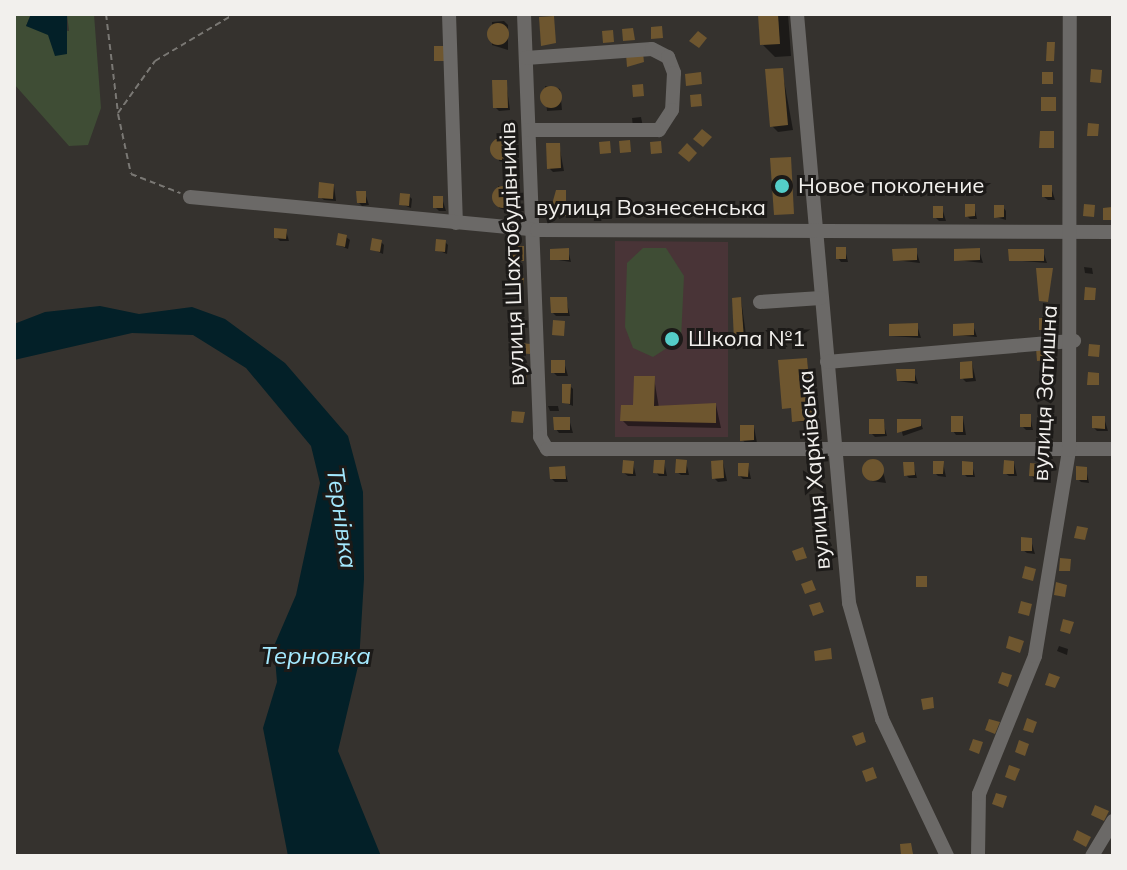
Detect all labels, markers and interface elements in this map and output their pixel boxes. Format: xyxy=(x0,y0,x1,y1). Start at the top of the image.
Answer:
street label: вулиця Шахтобудівників xyxy=(494,122,530,386)
place label: Новое поколение xyxy=(798,173,984,199)
marker: Новое поколение xyxy=(773,177,791,195)
street label: вулиця Вознесенська xyxy=(536,195,766,221)
street label: вулиця Затишна xyxy=(1027,304,1063,482)
place label: Школа №1 xyxy=(688,326,805,352)
marker: Школа №1 xyxy=(663,330,681,348)
street label: вулиця Харківська xyxy=(792,369,836,571)
water label: Тернівка xyxy=(321,466,363,570)
water label: Терновка xyxy=(261,642,371,670)

